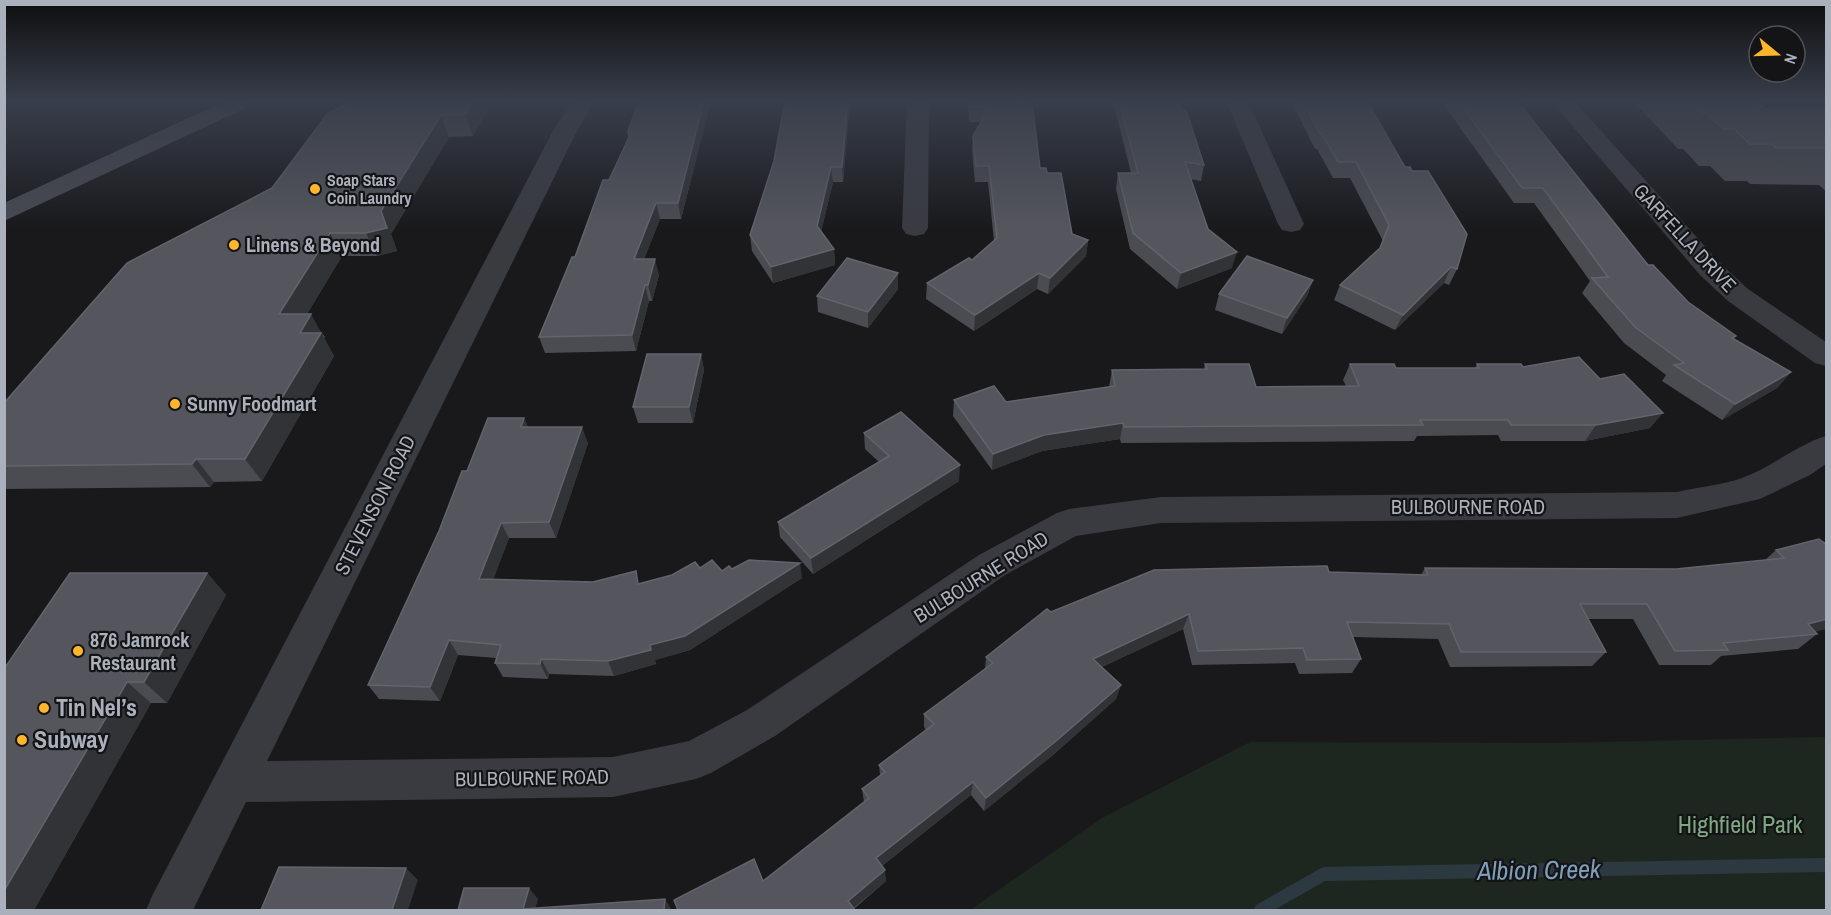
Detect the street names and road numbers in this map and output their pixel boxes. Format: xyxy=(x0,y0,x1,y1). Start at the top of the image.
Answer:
street label: GARFELLA DRIVE xyxy=(1628,177,1743,298)
street label: STEVENSON ROAD xyxy=(328,430,421,579)
street label: BULBOURNE ROAD xyxy=(1391,493,1545,520)
street label: BULBOURNE ROAD xyxy=(908,524,1053,629)
street label: BULBOURNE ROAD xyxy=(455,763,609,792)

